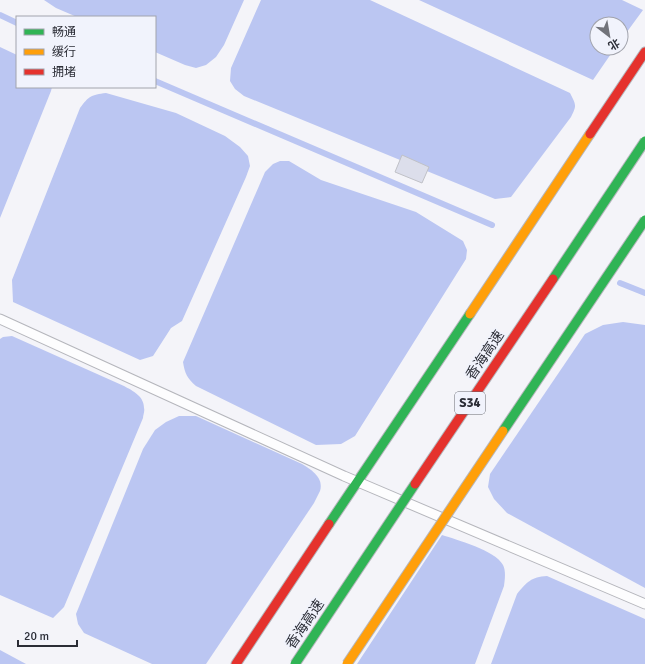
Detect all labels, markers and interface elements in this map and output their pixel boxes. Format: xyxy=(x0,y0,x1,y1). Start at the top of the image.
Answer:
legend xyxy=(16,16,156,88)
north arrow xyxy=(589,16,629,56)
text: 畅通 xyxy=(52,25,76,40)
text: 北 xyxy=(606,36,622,53)
text: 缓行 xyxy=(52,45,76,60)
text: 拥堵 xyxy=(52,65,76,80)
street label: 香海高速 xyxy=(462,327,508,383)
road number: S34 xyxy=(455,392,485,414)
street label: 香海高速 xyxy=(282,596,328,652)
scale bar xyxy=(18,622,77,648)
text: 20 m xyxy=(24,629,49,644)

